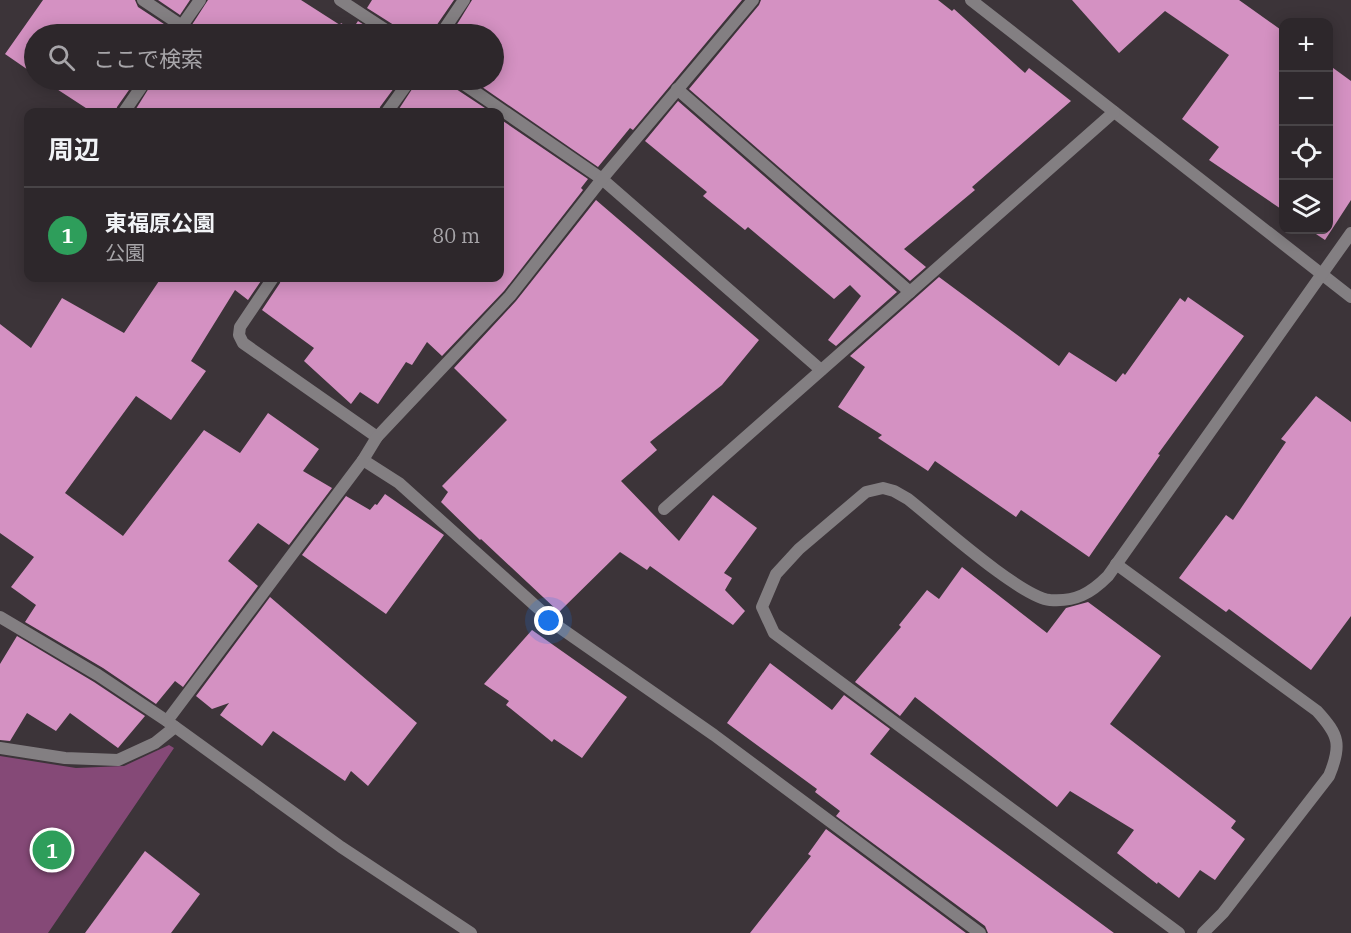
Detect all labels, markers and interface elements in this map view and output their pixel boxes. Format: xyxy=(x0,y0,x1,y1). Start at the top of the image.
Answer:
map controls xyxy=(1279,18,1333,234)
button: + xyxy=(1279,18,1333,72)
search box xyxy=(24,24,504,90)
icon: search xyxy=(45,41,78,74)
text: ここで検索 xyxy=(93,44,203,73)
button: − xyxy=(1279,72,1333,126)
button: locate xyxy=(1279,126,1333,180)
text: 周辺 xyxy=(48,132,100,166)
button: layers xyxy=(1279,180,1333,234)
text: 東福原公園 xyxy=(105,208,215,237)
text: 1 xyxy=(62,222,74,249)
text: 80 m xyxy=(432,222,480,249)
text: 公園 xyxy=(105,239,145,266)
your location xyxy=(534,606,563,635)
pin: 1 xyxy=(32,828,72,872)

